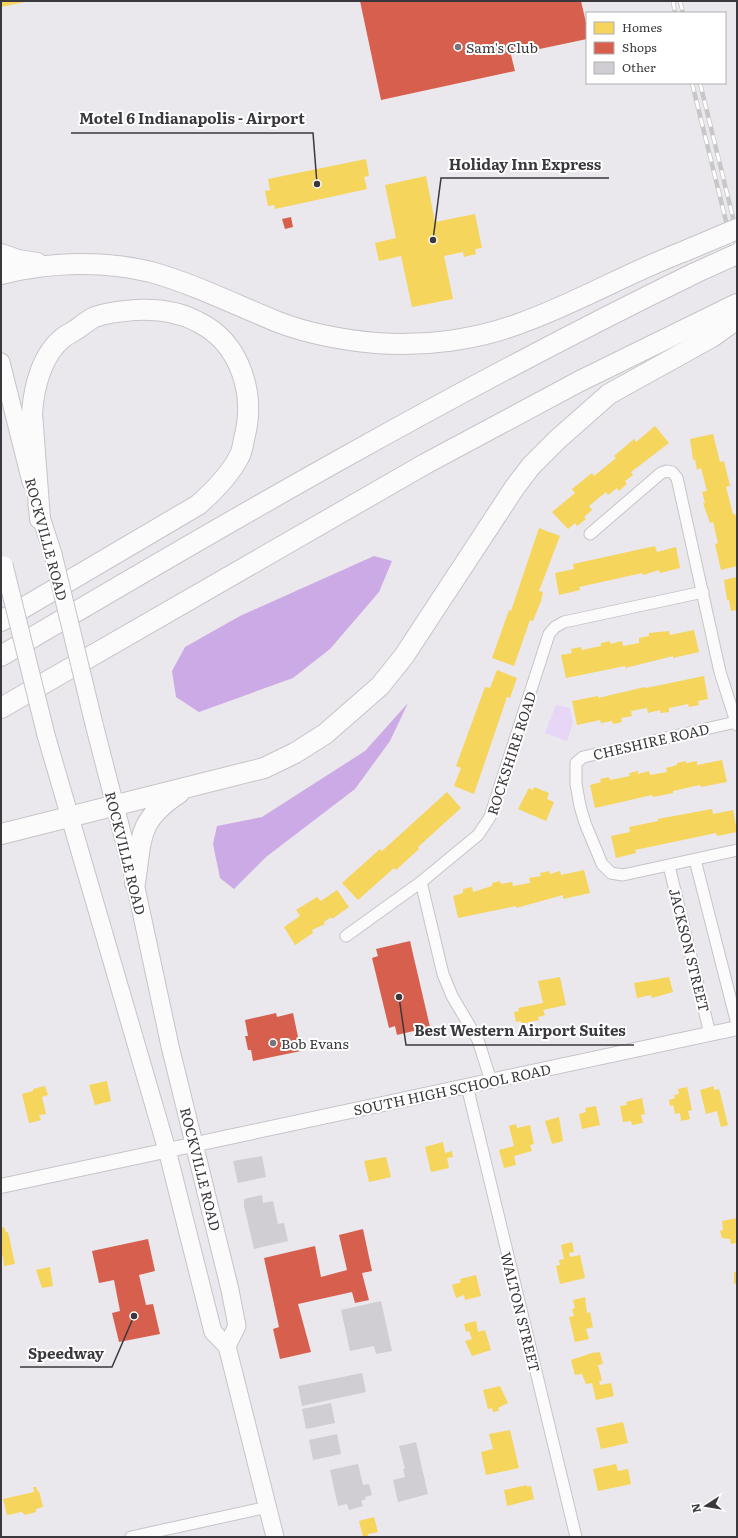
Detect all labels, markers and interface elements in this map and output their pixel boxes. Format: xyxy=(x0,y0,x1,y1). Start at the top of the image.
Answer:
legend xyxy=(586,12,726,84)
text: Homes xyxy=(622,18,662,36)
place label: Sam's Club xyxy=(466,37,538,57)
text: Shops xyxy=(622,38,657,56)
marker: Sam's Club xyxy=(453,42,463,52)
text: Other xyxy=(622,58,656,76)
callout: Motel 6 Indianapolis - Airport xyxy=(71,106,313,133)
text: Motel 6 Indianapolis - Airport xyxy=(79,106,305,129)
callout: Holiday Inn Express xyxy=(441,151,609,178)
text: Holiday Inn Express xyxy=(449,152,602,175)
street label: ROCKVILLE ROAD xyxy=(21,475,73,603)
street label: ROCKSHIRE ROAD xyxy=(482,688,541,817)
street label: CHESHIRE ROAD xyxy=(591,718,711,764)
street label: ROCKVILLE ROAD xyxy=(101,789,151,917)
street label: JACKSON STREET xyxy=(665,886,715,1014)
callout: Best Western Airport Suites xyxy=(406,1018,634,1045)
text: Best Western Airport Suites xyxy=(414,1018,626,1041)
place label: Bob Evans xyxy=(281,1033,349,1053)
marker: Bob Evans xyxy=(268,1038,278,1048)
street label: SOUTH HIGH SCHOOL ROAD xyxy=(351,1058,553,1120)
street label: ROCKVILLE ROAD xyxy=(176,1105,226,1233)
street label: WALTON STREET xyxy=(496,1250,546,1374)
callout: Speedway xyxy=(20,1340,112,1367)
text: Speedway xyxy=(28,1341,105,1364)
north arrow xyxy=(686,1486,726,1526)
text: N xyxy=(686,1502,704,1514)

